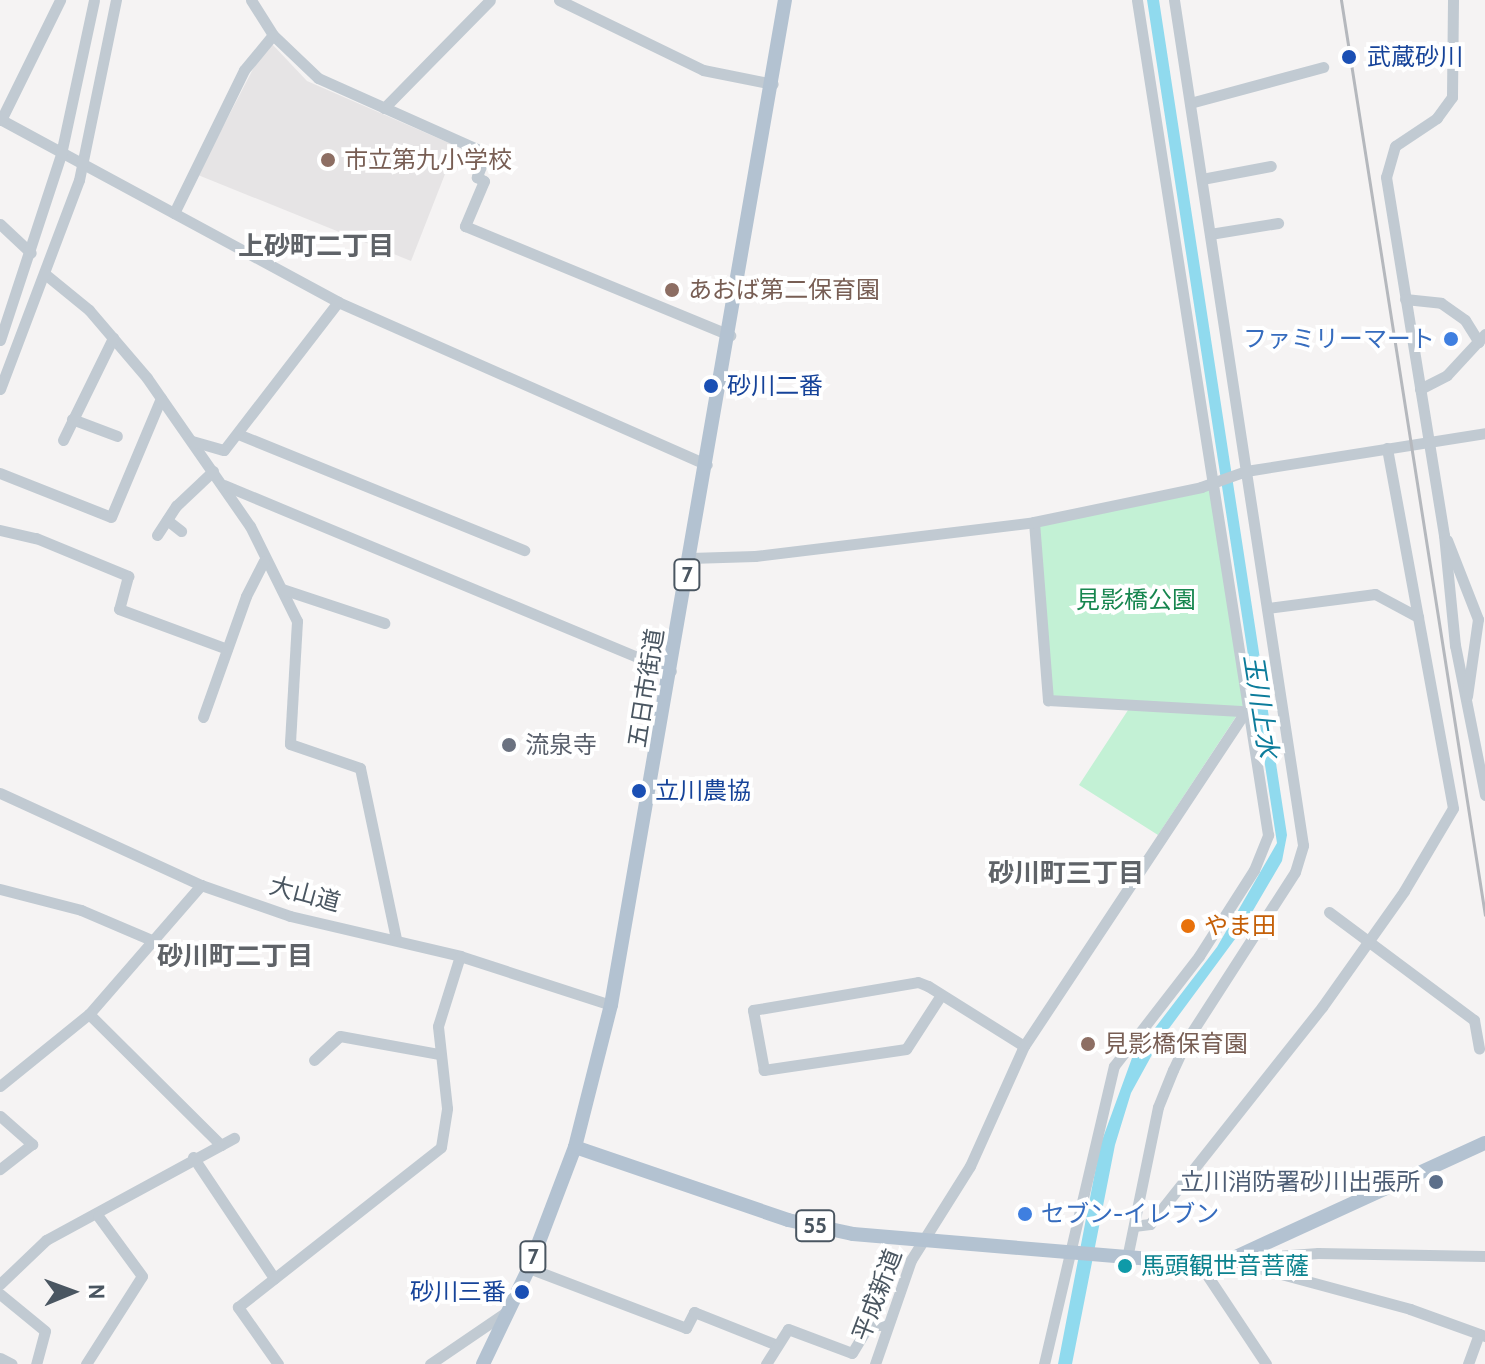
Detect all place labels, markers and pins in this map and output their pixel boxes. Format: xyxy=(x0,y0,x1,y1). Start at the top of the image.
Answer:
place label: 武蔵砂川 xyxy=(1367,43,1463,71)
marker: 武蔵砂川 xyxy=(1338,46,1360,68)
place label: 市立第九小学校 xyxy=(344,146,512,174)
marker: 市立第九小学校 xyxy=(319,151,337,169)
place label: あおば第二保育園 xyxy=(688,276,880,304)
marker: あおば第二保育園 xyxy=(663,281,681,299)
place label: ファミリーマート xyxy=(1243,325,1435,353)
marker: ファミリーマート xyxy=(1442,330,1460,348)
place label: 砂川二番 xyxy=(727,372,823,400)
marker: 砂川二番 xyxy=(702,377,720,395)
place label: 流泉寺 xyxy=(525,731,597,759)
marker: 流泉寺 xyxy=(500,736,518,754)
place label: 立川農協 xyxy=(655,777,751,805)
marker: 立川農協 xyxy=(630,782,648,800)
place label: やま田 xyxy=(1204,912,1276,940)
marker: やま田 xyxy=(1179,917,1197,935)
place label: 見影橋保育園 xyxy=(1104,1030,1248,1058)
marker: 見影橋保育園 xyxy=(1079,1035,1097,1053)
place label: 立川消防署砂川出張所 xyxy=(1180,1168,1420,1196)
marker: 立川消防署砂川出張所 xyxy=(1427,1173,1445,1191)
place label: セブン-イレブン xyxy=(1041,1200,1219,1228)
marker: セブン-イレブン xyxy=(1016,1205,1034,1223)
place label: 馬頭観世音菩薩 xyxy=(1141,1252,1309,1280)
marker: 馬頭観世音菩薩 xyxy=(1116,1257,1134,1275)
place label: 砂川三番 xyxy=(410,1278,506,1306)
marker: 砂川三番 xyxy=(513,1283,531,1301)

